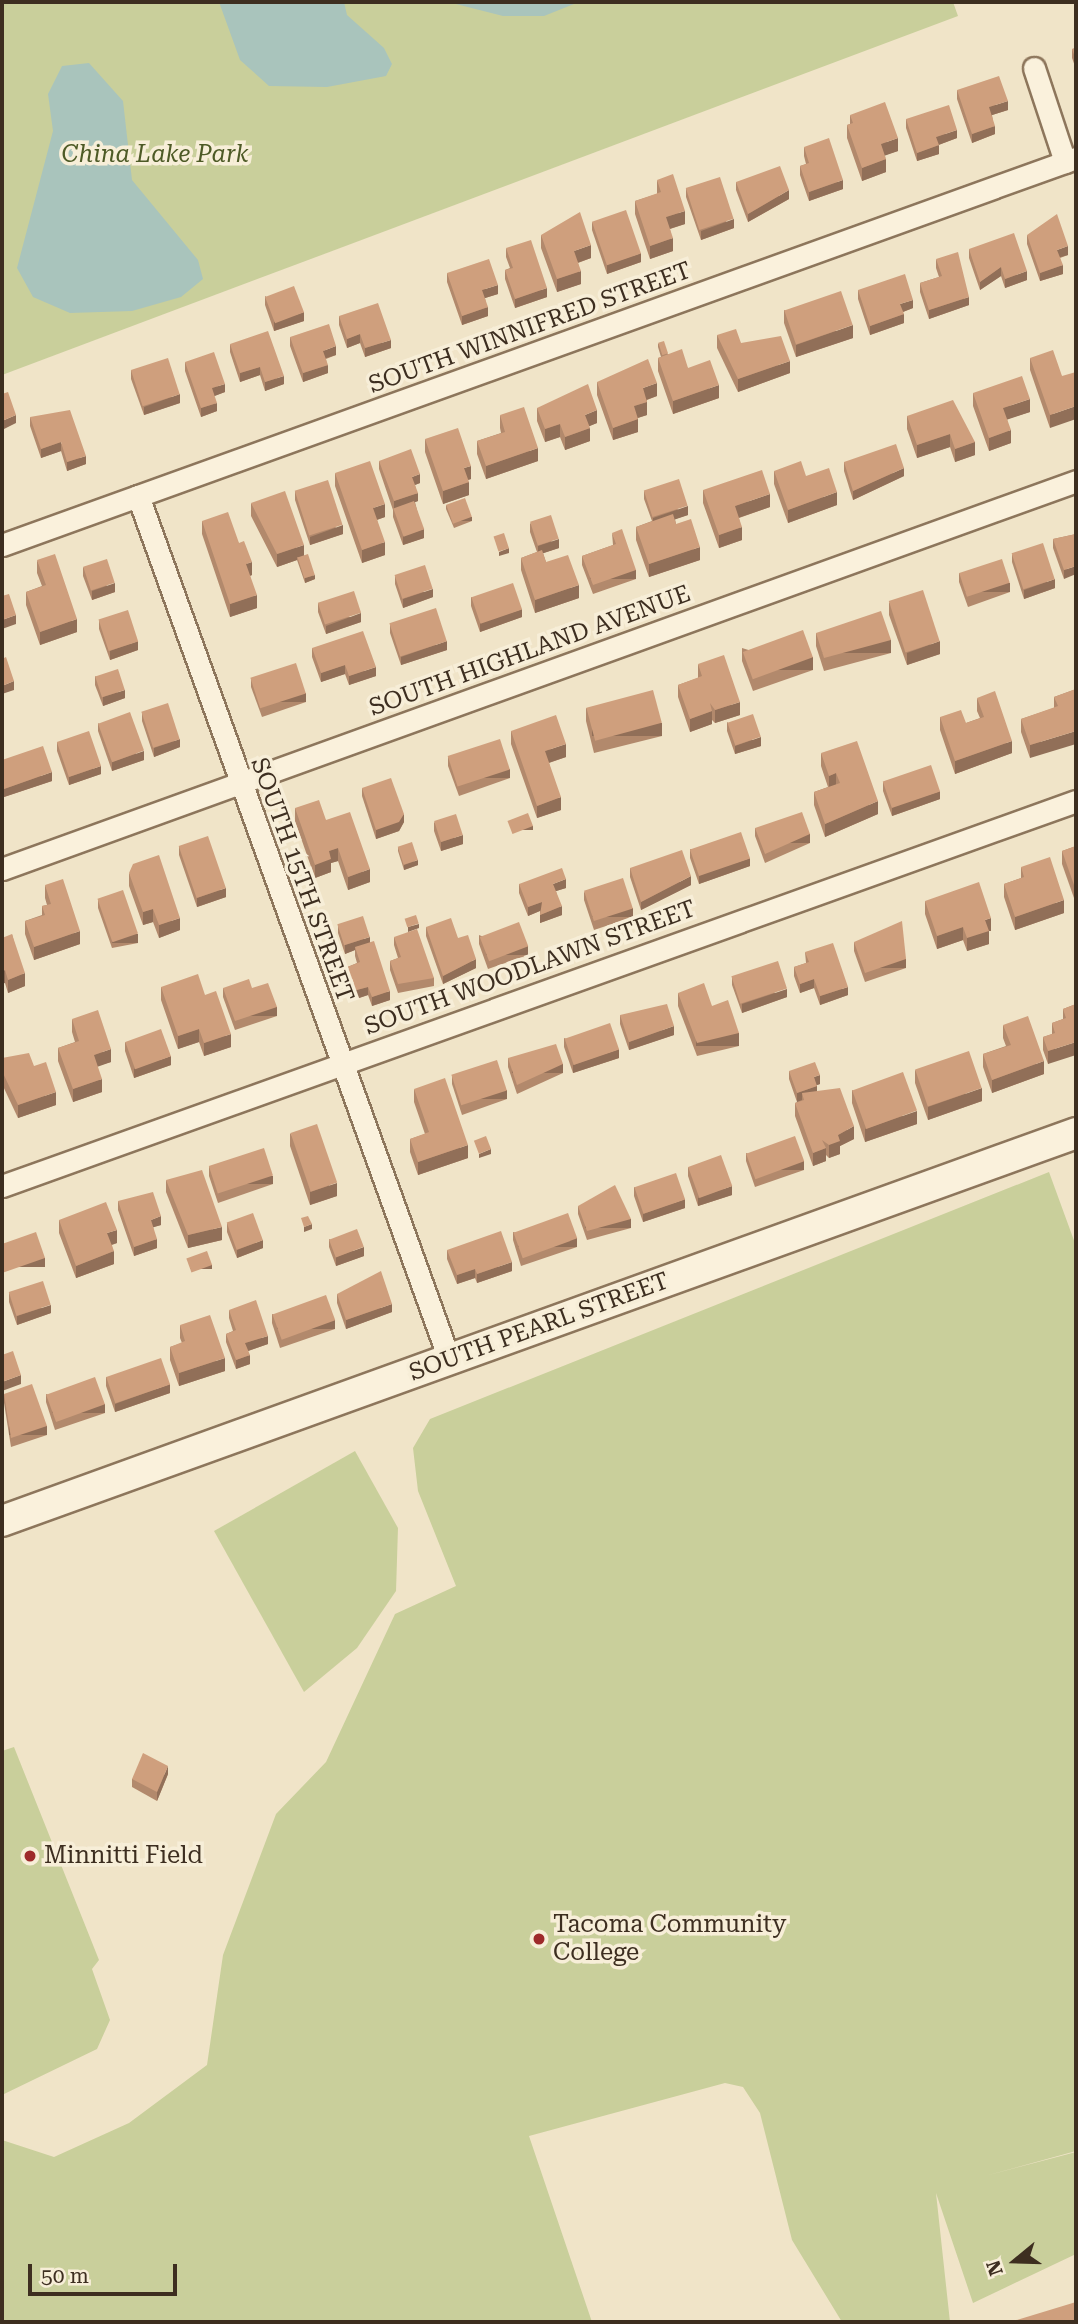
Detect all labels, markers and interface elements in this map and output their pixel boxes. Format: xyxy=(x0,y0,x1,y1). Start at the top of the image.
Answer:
park label: China Lake Park xyxy=(61,141,249,169)
street label: SOUTH WINNIFRED STREET xyxy=(365,256,695,400)
street label: SOUTH HIGHLAND AVENUE xyxy=(365,579,695,723)
street label: SOUTH 15TH STREET xyxy=(244,754,360,1006)
street label: SOUTH WOODLAWN STREET xyxy=(360,895,700,1041)
street label: SOUTH PEARL STREET xyxy=(405,1267,673,1387)
place label: Minnitti Field xyxy=(44,1842,203,1870)
marker: Minnitti Field xyxy=(22,1848,38,1864)
place label: Tacoma Community College xyxy=(553,1911,786,1967)
marker: Tacoma Community College xyxy=(531,1931,547,1947)
north arrow xyxy=(980,2226,1050,2296)
scale bar xyxy=(32,2250,180,2294)
text: N xyxy=(981,2257,1008,2279)
text: 50 m xyxy=(41,2264,89,2288)

